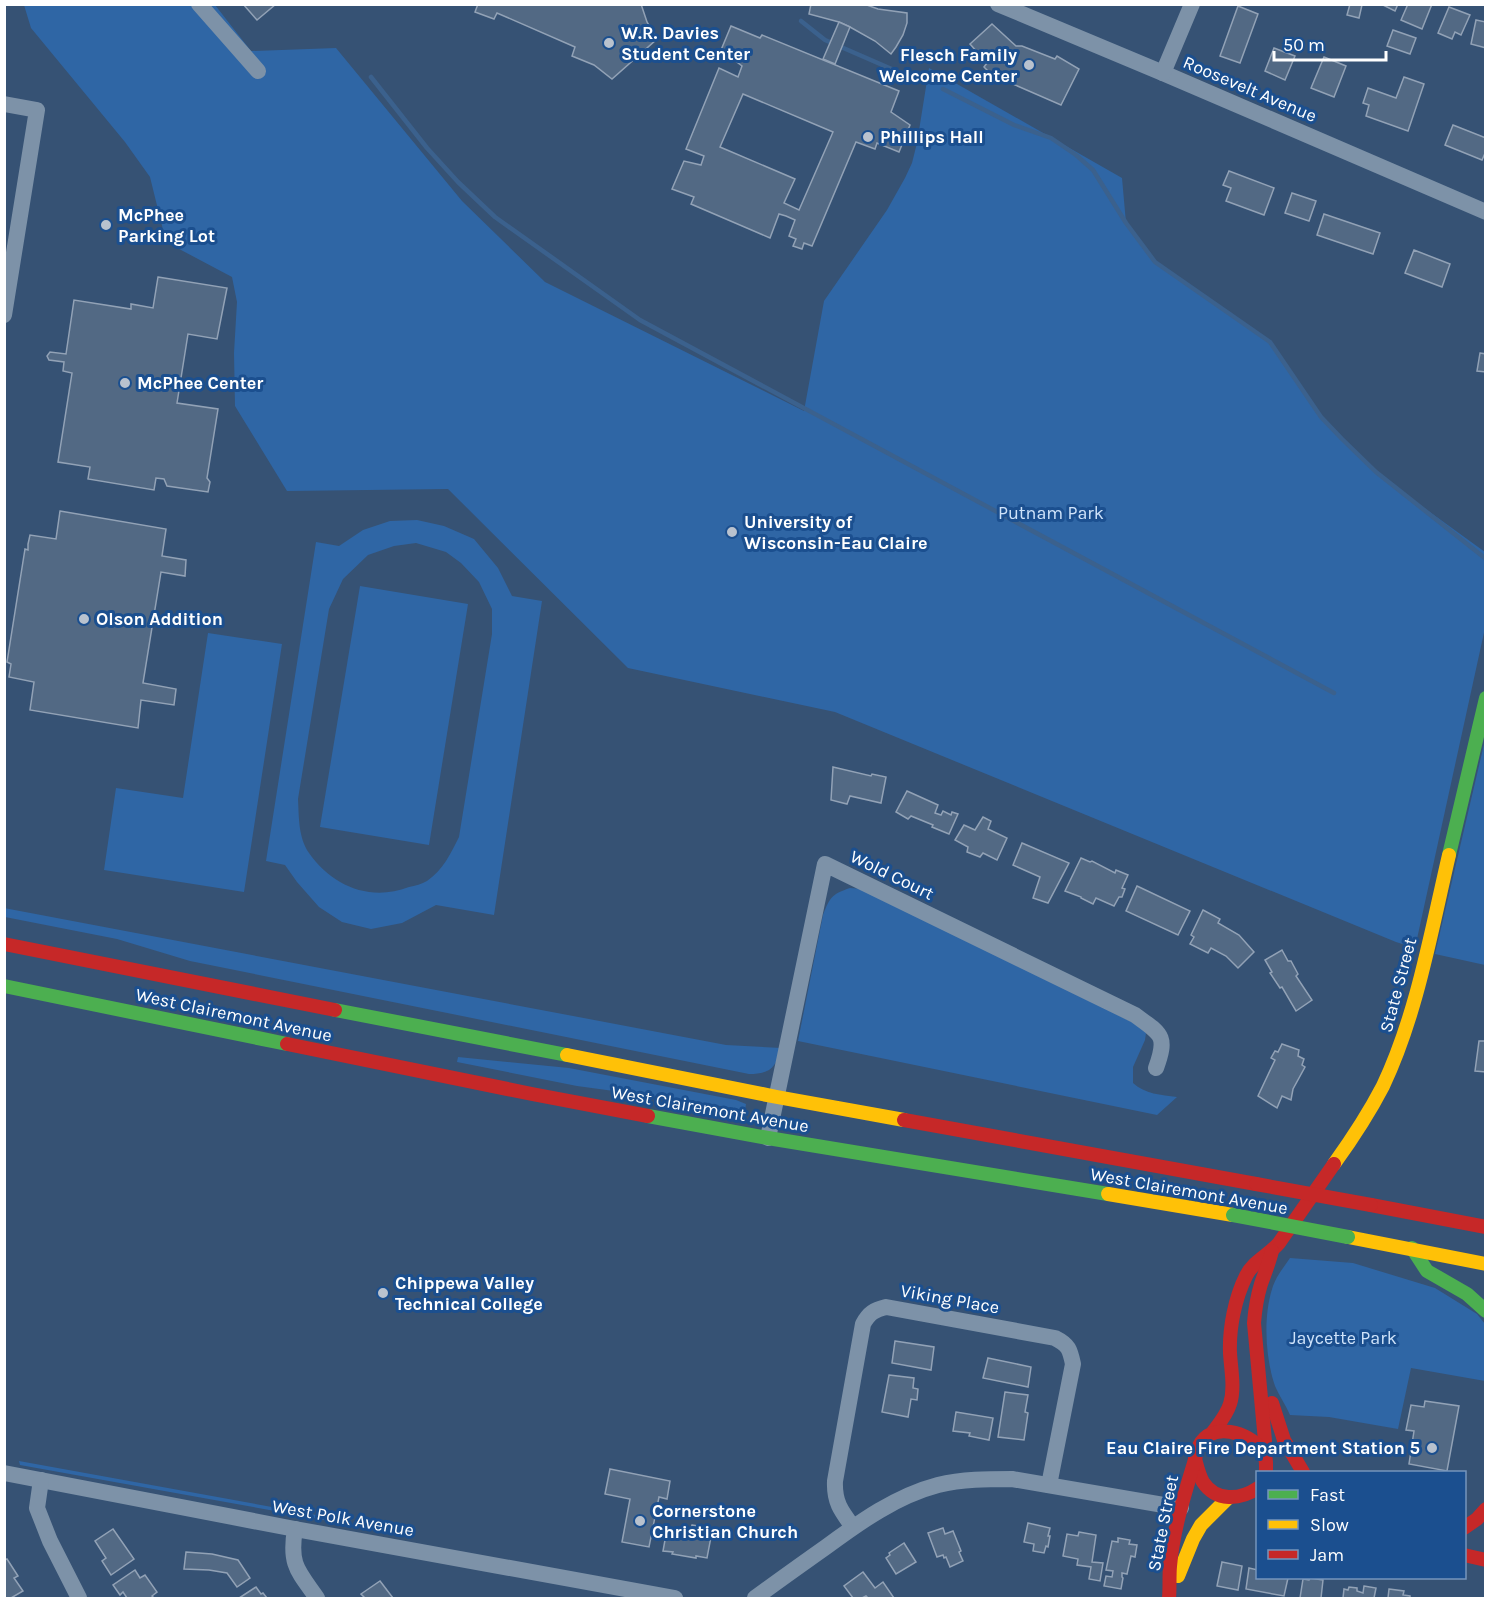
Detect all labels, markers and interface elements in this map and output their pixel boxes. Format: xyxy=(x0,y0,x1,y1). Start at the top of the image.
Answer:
place label: W.R. Davies Student Center xyxy=(621,22,750,65)
scale bar xyxy=(1274,24,1386,62)
text: 50 m xyxy=(1283,34,1325,56)
marker: W.R. Davies Student Center xyxy=(602,36,616,50)
place label: Flesch Family Welcome Center xyxy=(879,44,1017,87)
street label: Roosevelt Avenue xyxy=(1180,51,1320,127)
marker: Flesch Family Welcome Center xyxy=(1022,58,1036,72)
place label: Phillips Hall xyxy=(880,126,984,148)
marker: Phillips Hall xyxy=(861,130,875,144)
place label: McPhee Parking Lot xyxy=(118,204,215,247)
marker: McPhee Parking Lot xyxy=(99,218,113,232)
place label: McPhee Center xyxy=(137,372,263,394)
marker: McPhee Center xyxy=(118,376,132,390)
park label: Putnam Park xyxy=(998,502,1104,524)
place label: University of Wisconsin-Eau Claire xyxy=(744,511,928,554)
marker: University of Wisconsin-Eau Claire xyxy=(725,525,739,539)
place label: Olson Addition xyxy=(96,608,223,630)
marker: Olson Addition xyxy=(77,612,91,626)
street label: Wold Court xyxy=(847,845,938,905)
street label: State Street xyxy=(1375,935,1421,1035)
street label: West Clairemont Avenue xyxy=(134,983,334,1047)
street label: West Clairemont Avenue xyxy=(610,1081,810,1137)
street label: West Clairemont Avenue xyxy=(1089,1163,1289,1219)
place label: Chippewa Valley Technical College xyxy=(395,1272,543,1315)
street label: Viking Place xyxy=(899,1280,1001,1318)
marker: Chippewa Valley Technical College xyxy=(376,1286,390,1300)
park label: Jaycette Park xyxy=(1289,1327,1397,1349)
place label: Eau Claire Fire Department Station 5 xyxy=(1106,1437,1420,1459)
marker: Eau Claire Fire Department Station 5 xyxy=(1425,1441,1439,1455)
legend xyxy=(1256,1471,1466,1579)
street label: State Street xyxy=(1143,1473,1183,1573)
text: Fast xyxy=(1310,1484,1345,1506)
street label: West Polk Avenue xyxy=(270,1495,416,1541)
place label: Cornerstone Christian Church xyxy=(652,1500,798,1543)
marker: Cornerstone Christian Church xyxy=(633,1514,647,1528)
text: Slow xyxy=(1310,1514,1349,1536)
text: Jam xyxy=(1310,1544,1344,1566)

